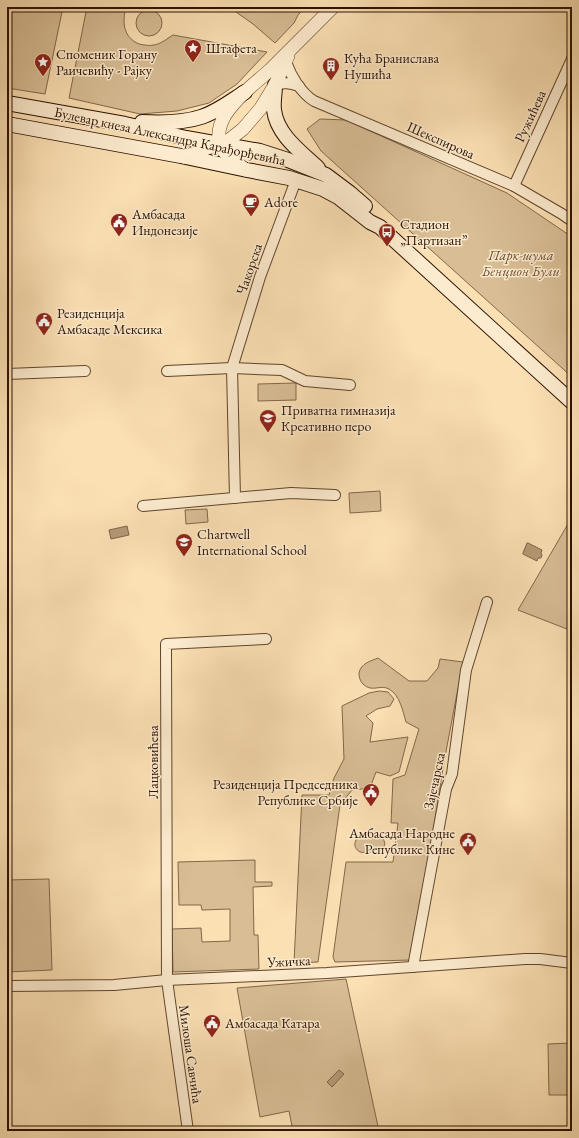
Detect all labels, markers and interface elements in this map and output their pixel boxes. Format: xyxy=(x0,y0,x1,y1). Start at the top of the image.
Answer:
place icon: Штафета xyxy=(183,38,203,63)
place label: Штафета xyxy=(206,39,257,57)
place label: Споменик Горану Раичевићу - Рајку xyxy=(56,45,158,79)
place label: Кућа Бранислава Нушића xyxy=(344,49,440,83)
place icon: Споменик Горану Раичевићу - Рајку xyxy=(33,52,53,77)
building icon: Кућа Бранислава Нушића xyxy=(321,56,341,81)
street label: Ружићева xyxy=(510,87,550,145)
street label: Булевар кнеза Александра Карађорђевића xyxy=(53,103,288,169)
street label: Шекспирова xyxy=(404,117,478,163)
cafe icon: Adore xyxy=(241,192,261,217)
place label: Adore xyxy=(263,193,298,211)
place label: Амбасада Индонезије xyxy=(131,205,198,239)
public building icon: Амбасада Индонезије xyxy=(109,212,129,237)
place label: Стадион „Партизан” xyxy=(400,215,468,249)
bus stop icon: Стадион „Партизан” xyxy=(377,222,397,247)
street label: Чакорска xyxy=(232,241,266,297)
park label: Парк-шума Бенцион Були xyxy=(481,246,560,280)
place label: Резиденција Амбасаде Мексика xyxy=(56,304,163,338)
public building icon: Резиденција Амбасаде Мексика xyxy=(34,311,54,336)
place label: Приватна гимназија Креативно перо xyxy=(281,401,396,435)
school or university icon: Приватна гимназија Креативно перо xyxy=(258,408,278,433)
place label: Chartwell International School xyxy=(197,525,308,559)
school or university icon: Chartwell International School xyxy=(174,532,194,557)
street label: Лацковићева xyxy=(144,725,162,799)
street label: Зајечарска xyxy=(419,750,449,811)
place label: Резиденција Председника Републике Србије xyxy=(213,775,359,809)
public building icon: Резиденција Председника Републике Србије xyxy=(361,782,381,807)
place label: Амбасада Народне Републике Кине xyxy=(348,824,456,858)
public building icon: Амбасада Народне Републике Кине xyxy=(458,831,478,856)
street label: Ужичка xyxy=(266,951,311,971)
street label: Милоша Савчића xyxy=(175,1003,207,1105)
public building icon: Амбасада Катара xyxy=(202,1013,222,1038)
place label: Амбасада Катара xyxy=(224,1014,320,1032)

